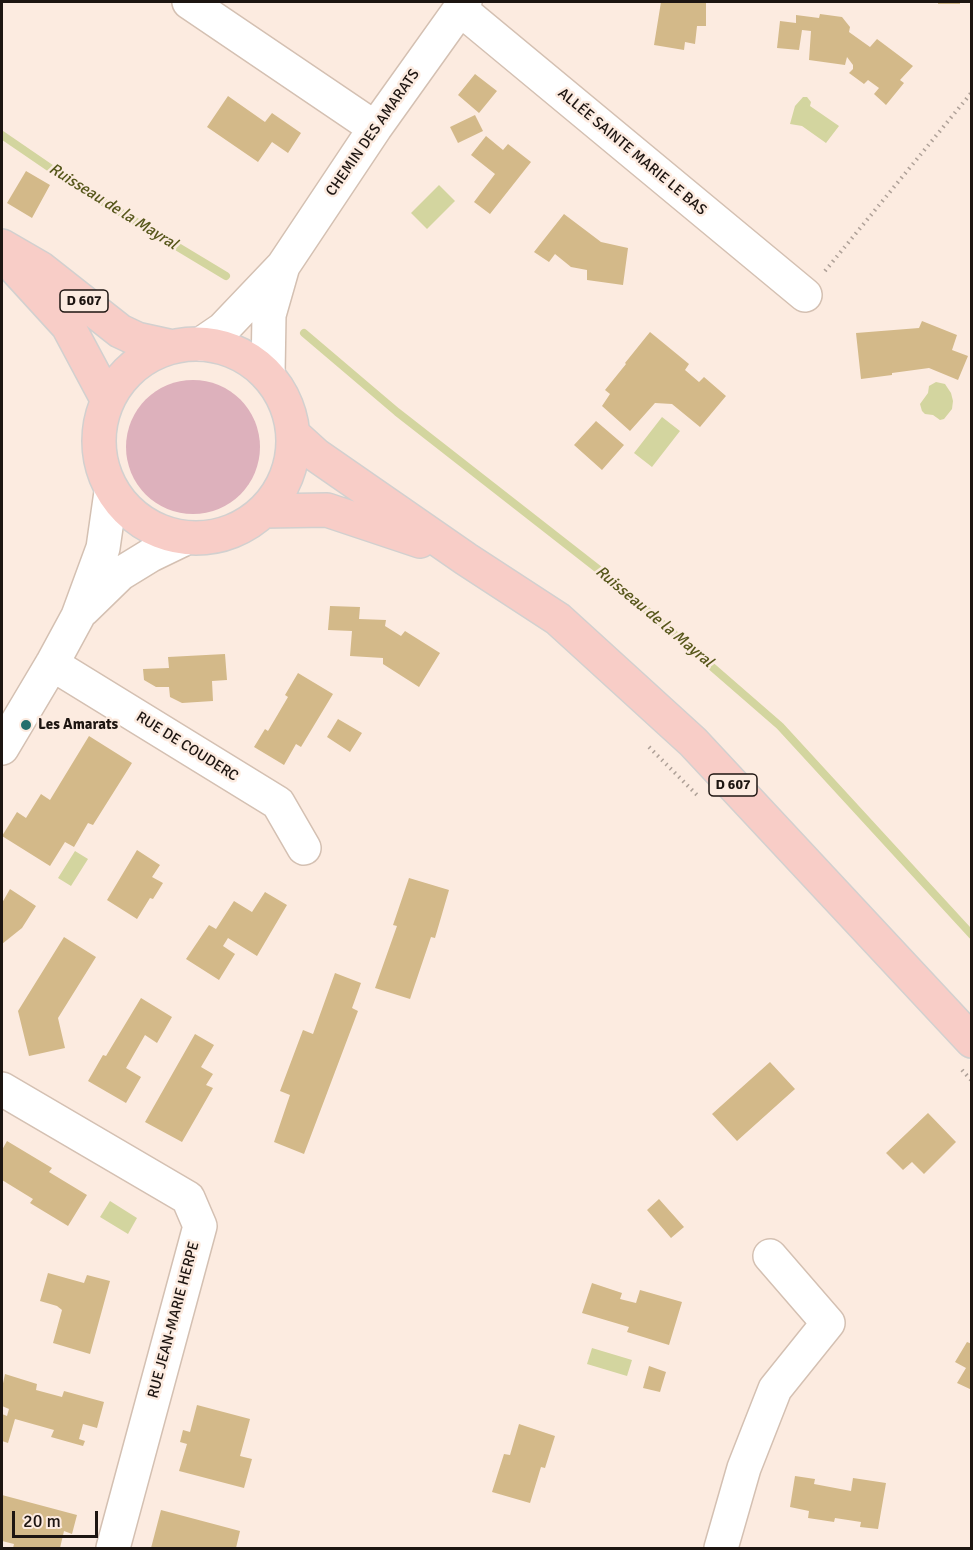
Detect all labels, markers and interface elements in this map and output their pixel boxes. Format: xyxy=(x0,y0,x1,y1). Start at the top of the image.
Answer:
street label: CHEMIN DES AMARATS xyxy=(322,66,424,200)
street label: ALLÉE SAINTE MARIE LE BAS xyxy=(554,84,710,220)
water label: Ruisseau de la Mayral xyxy=(45,160,181,254)
road number: D 607 xyxy=(60,290,108,312)
water label: Ruisseau de la Mayral xyxy=(591,562,717,672)
street label: RUE DE COUDERC xyxy=(133,708,241,786)
place label: Les Amarats xyxy=(38,716,118,734)
marker: Les Amarats xyxy=(19,718,33,732)
road number: D 607 xyxy=(709,774,757,796)
street label: RUE JEAN-MARIE HERPE xyxy=(144,1240,204,1400)
scale bar xyxy=(15,1499,100,1537)
text: 20 m xyxy=(23,1510,61,1532)

